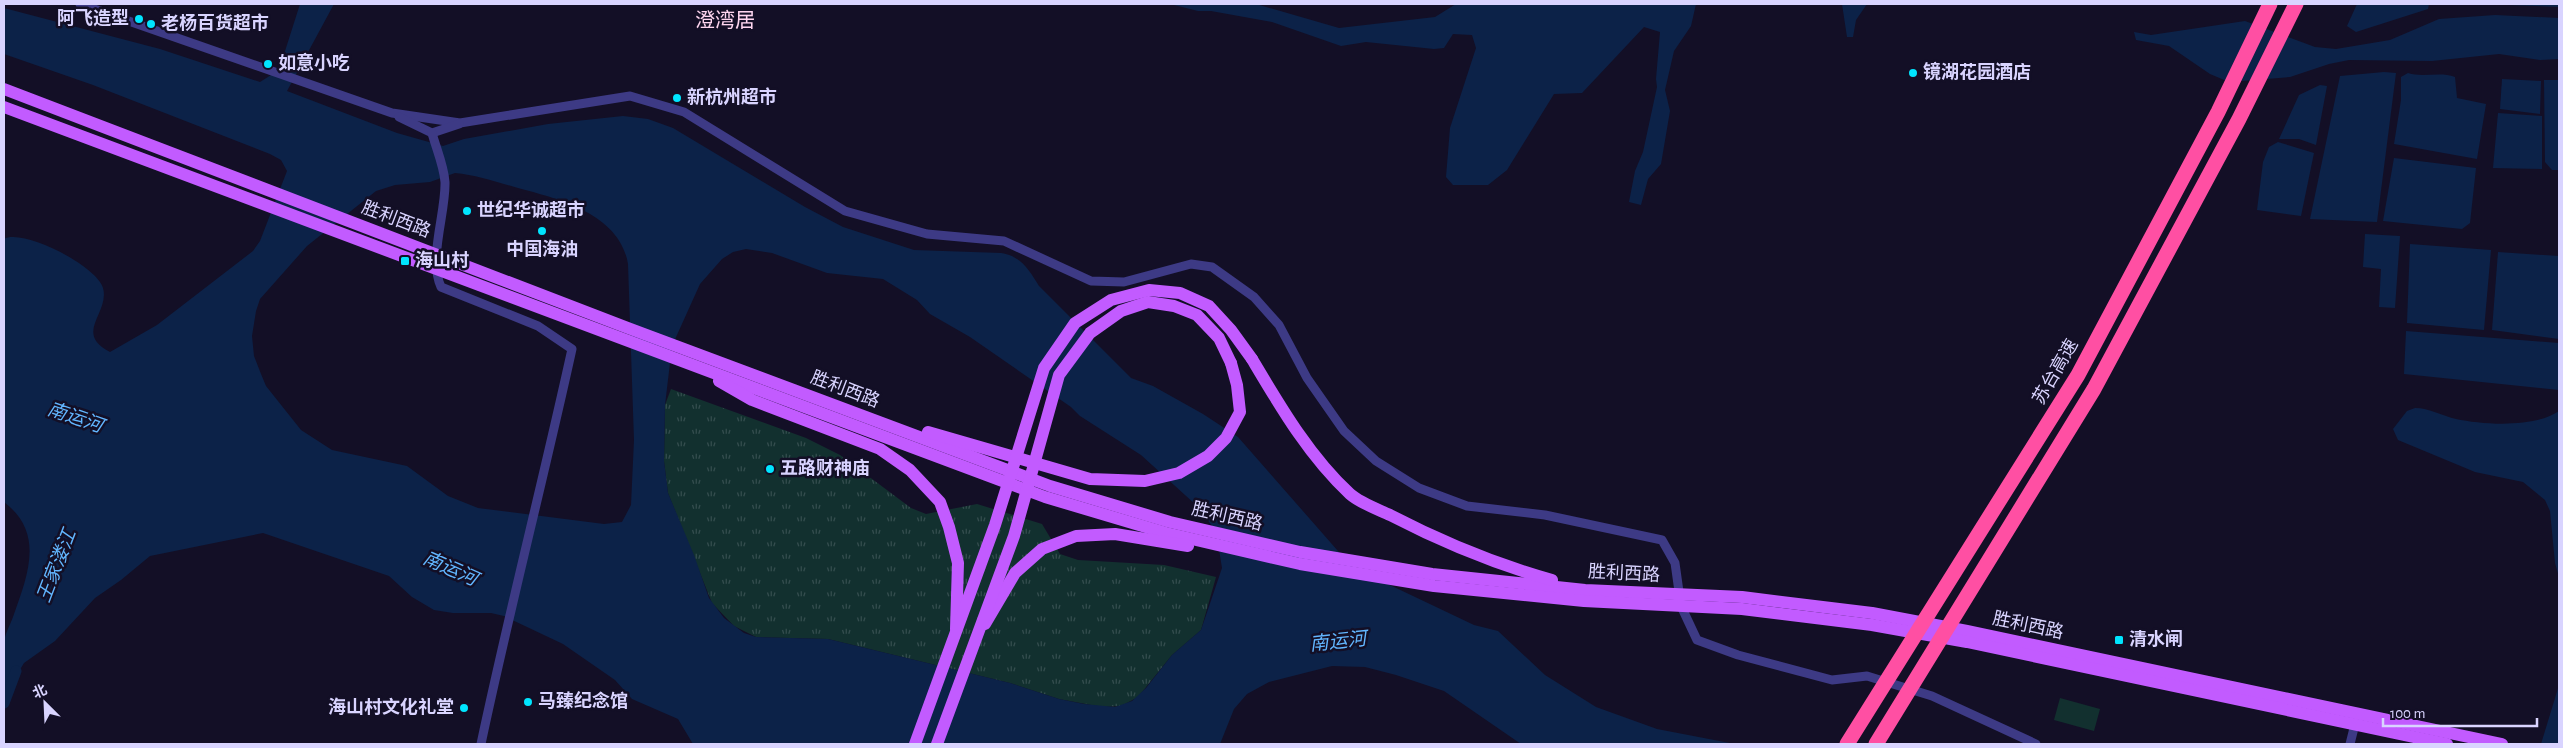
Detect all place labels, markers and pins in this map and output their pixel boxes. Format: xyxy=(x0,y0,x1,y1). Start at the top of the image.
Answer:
place label: 阿飞造型 xyxy=(57,8,129,28)
marker: 阿飞造型 xyxy=(133,13,145,25)
place label: 老杨百货超市 xyxy=(161,13,269,33)
marker: 老杨百货超市 xyxy=(145,18,157,30)
place label: 如意小吃 xyxy=(278,52,350,73)
marker: 如意小吃 xyxy=(262,58,274,70)
place label: 镜湖花园酒店 xyxy=(1923,61,2031,82)
marker: 镜湖花园酒店 xyxy=(1907,67,1919,79)
place label: 新杭州超市 xyxy=(687,87,777,107)
marker: 新杭州超市 xyxy=(671,92,683,104)
place label: 世纪华诚超市 xyxy=(477,199,585,220)
marker: 世纪华诚超市 xyxy=(461,205,473,217)
marker: 中国海油 xyxy=(536,225,548,237)
place label: 中国海油 xyxy=(506,239,578,259)
place label: 海山村 xyxy=(415,250,469,270)
marker: 海山村 xyxy=(399,255,411,267)
place label: 五路财神庙 xyxy=(780,458,870,478)
marker: 五路财神庙 xyxy=(764,463,776,475)
place label: 清水闸 xyxy=(2129,629,2183,649)
marker: 清水闸 xyxy=(2113,634,2125,646)
place label: 马臻纪念馆 xyxy=(538,690,628,711)
marker: 马臻纪念馆 xyxy=(522,696,534,708)
place label: 海山村文化礼堂 xyxy=(328,697,454,717)
marker: 海山村文化礼堂 xyxy=(458,702,470,714)

